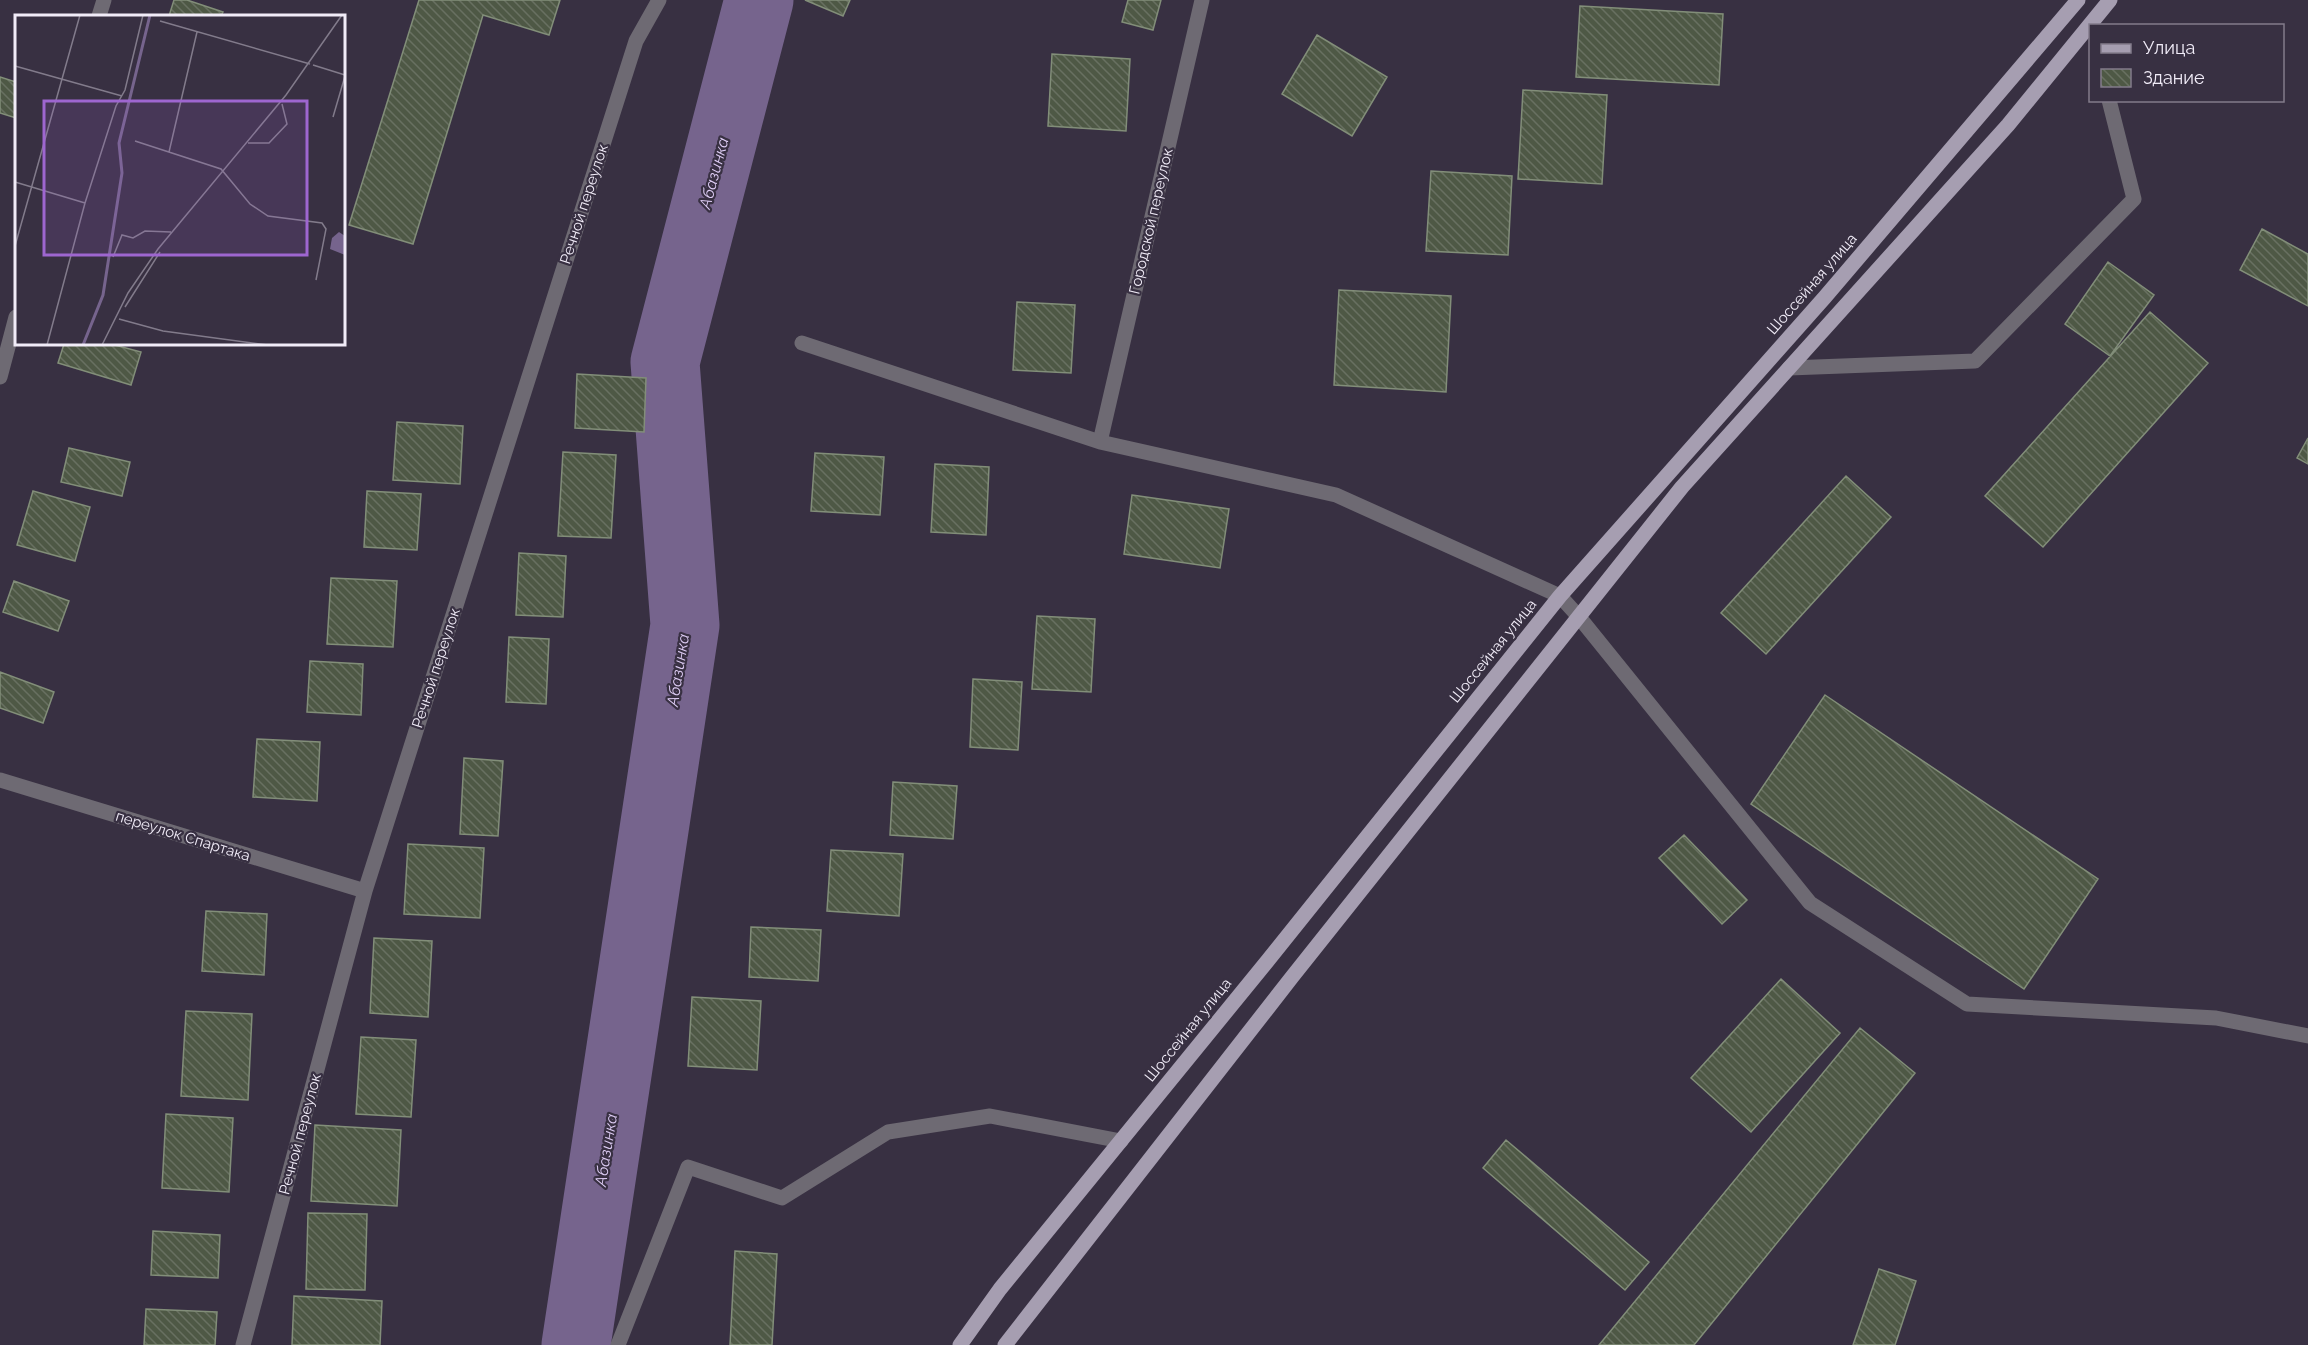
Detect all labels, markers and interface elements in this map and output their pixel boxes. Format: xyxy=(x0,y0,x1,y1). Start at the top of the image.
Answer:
inset map xyxy=(15,15,345,345)
legend xyxy=(2089,24,2284,102)
text: Улица xyxy=(2143,37,2195,58)
text: Здание xyxy=(2143,67,2205,88)
water label: Абазинка xyxy=(695,135,733,212)
street label: Речной переулок xyxy=(556,142,612,266)
street label: Городской переулок xyxy=(1125,146,1177,296)
street label: Шоссейная улица xyxy=(1763,230,1861,338)
street label: Шоссейная улица xyxy=(1446,596,1540,706)
street label: Речной переулок xyxy=(408,606,464,730)
water label: Абазинка xyxy=(663,632,693,709)
street label: переулок Спартака xyxy=(113,807,253,865)
street label: Шоссейная улица xyxy=(1141,975,1235,1085)
street label: Речной переулок xyxy=(275,1071,325,1197)
water label: Абазинка xyxy=(591,1112,621,1189)

